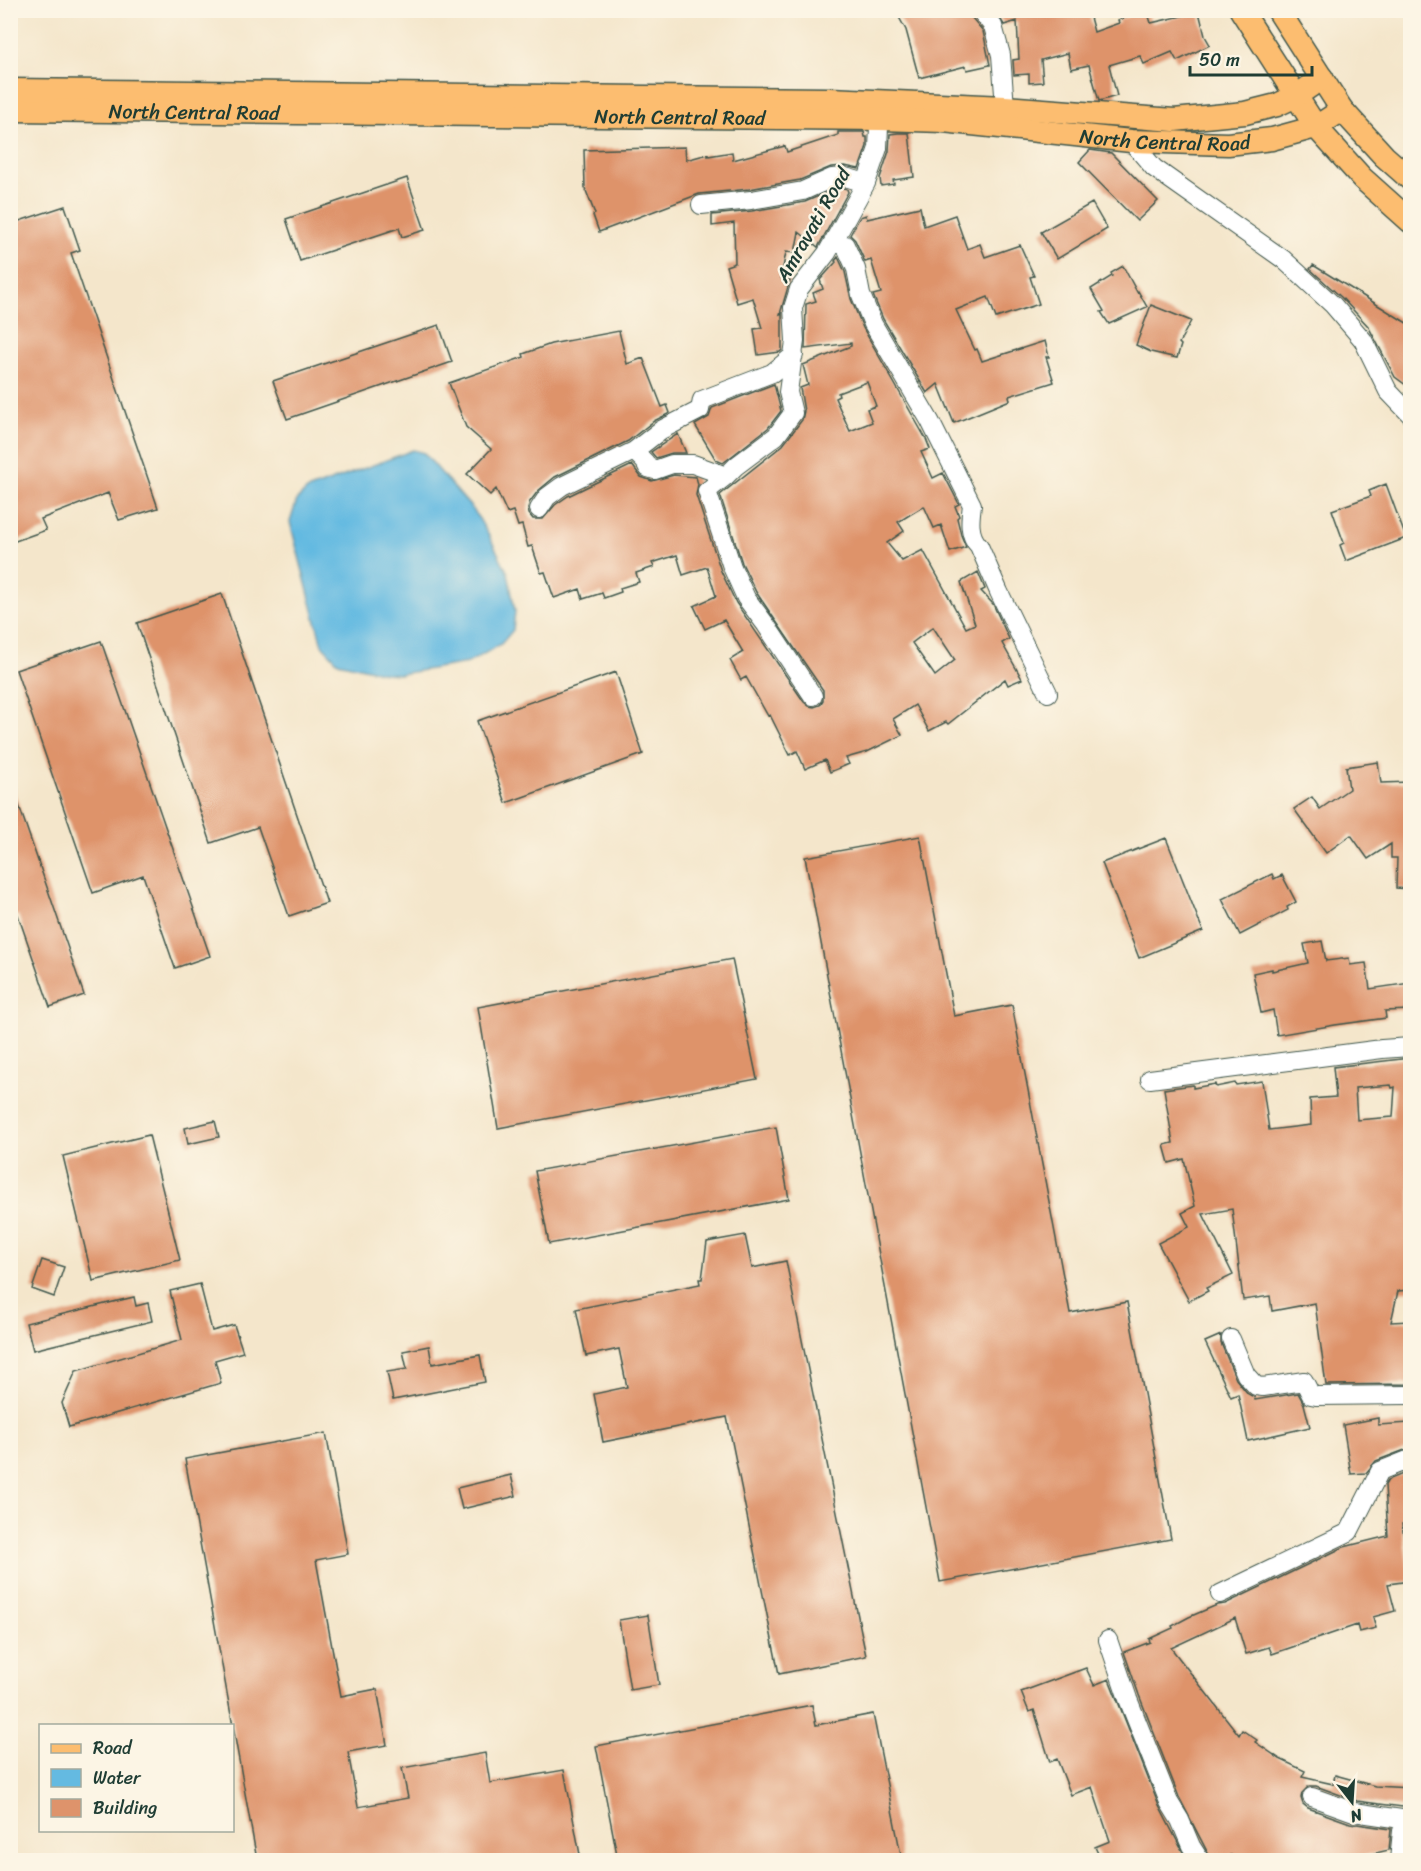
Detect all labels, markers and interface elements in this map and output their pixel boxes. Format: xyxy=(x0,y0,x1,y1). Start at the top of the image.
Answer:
scale bar xyxy=(1190,39,1312,77)
text: 50 m xyxy=(1199,44,1240,76)
street label: North Central Road xyxy=(108,94,281,130)
street label: North Central Road xyxy=(594,99,767,135)
street label: North Central Road xyxy=(1078,118,1254,162)
street label: Amravati Road xyxy=(765,159,861,290)
legend xyxy=(39,1724,234,1832)
text: Road xyxy=(93,1732,133,1764)
text: Water xyxy=(93,1762,142,1794)
north arrow xyxy=(1322,1772,1382,1832)
text: Building xyxy=(93,1792,157,1824)
text: N xyxy=(1346,1800,1367,1832)

